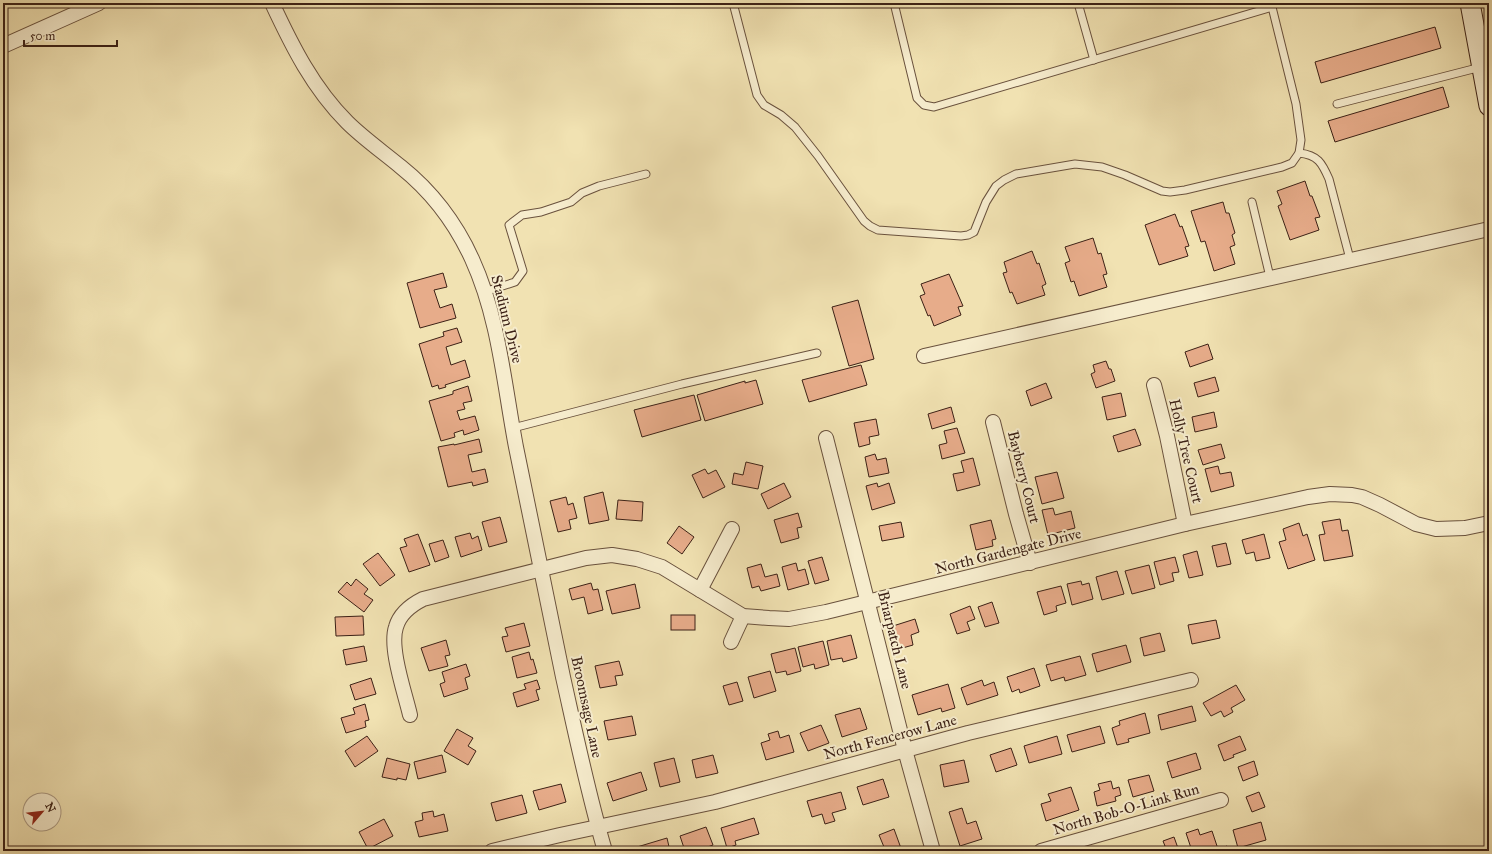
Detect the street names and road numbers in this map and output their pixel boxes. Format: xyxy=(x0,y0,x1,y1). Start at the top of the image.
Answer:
street label: Stadium Drive xyxy=(487,273,527,365)
street label: Holly Tree Court xyxy=(1165,397,1207,506)
street label: Bayberry Court xyxy=(1004,429,1044,526)
street label: North Gardengate Drive xyxy=(933,524,1083,578)
street label: Briarpatch Lane xyxy=(874,589,916,691)
street label: Broomsage Lane xyxy=(567,655,607,759)
street label: North Fencerow Lane xyxy=(822,711,958,763)
street label: North Bob-O-Link Run xyxy=(1051,780,1201,838)

